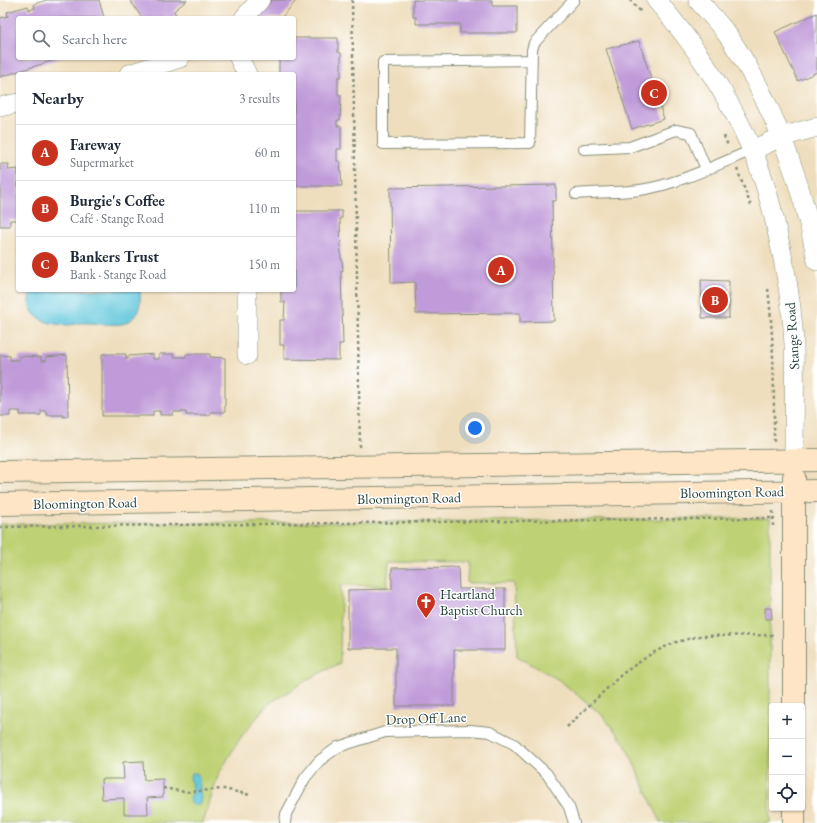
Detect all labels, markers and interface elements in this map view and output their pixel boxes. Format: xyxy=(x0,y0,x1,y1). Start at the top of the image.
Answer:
search box xyxy=(16,16,296,60)
icon: search xyxy=(30,27,52,49)
text: Search here xyxy=(62,29,127,48)
pin: C xyxy=(641,78,667,108)
text: Nearby xyxy=(32,87,84,109)
text: 3 results xyxy=(239,90,280,107)
text: Fareway xyxy=(70,135,121,154)
text: A xyxy=(40,144,50,161)
text: 60 m xyxy=(255,144,280,161)
text: Supermarket xyxy=(70,154,134,171)
text: Burgie's Coffee xyxy=(70,191,165,210)
text: B xyxy=(41,200,49,217)
text: 110 m xyxy=(249,200,280,217)
text: Café · Stange Road xyxy=(70,210,164,227)
text: Bankers Trust xyxy=(70,247,159,266)
pin: A xyxy=(488,255,514,285)
text: C xyxy=(40,256,50,273)
text: 150 m xyxy=(249,256,280,273)
text: Bank · Stange Road xyxy=(70,266,166,283)
pin: B xyxy=(702,285,728,315)
street label: Stange Road xyxy=(781,301,803,370)
your location xyxy=(465,418,485,438)
street label: Bloomington Road xyxy=(680,482,785,502)
street label: Bloomington Road xyxy=(357,488,462,508)
street label: Bloomington Road xyxy=(33,493,138,513)
place label: Heartland Baptist Church xyxy=(440,585,523,619)
church icon: Heartland Baptist Church xyxy=(415,591,437,619)
map controls xyxy=(769,703,805,811)
button: + xyxy=(769,703,805,739)
street label: Drop Off Lane xyxy=(386,708,467,728)
button: − xyxy=(769,739,805,775)
button: locate xyxy=(769,775,805,811)

